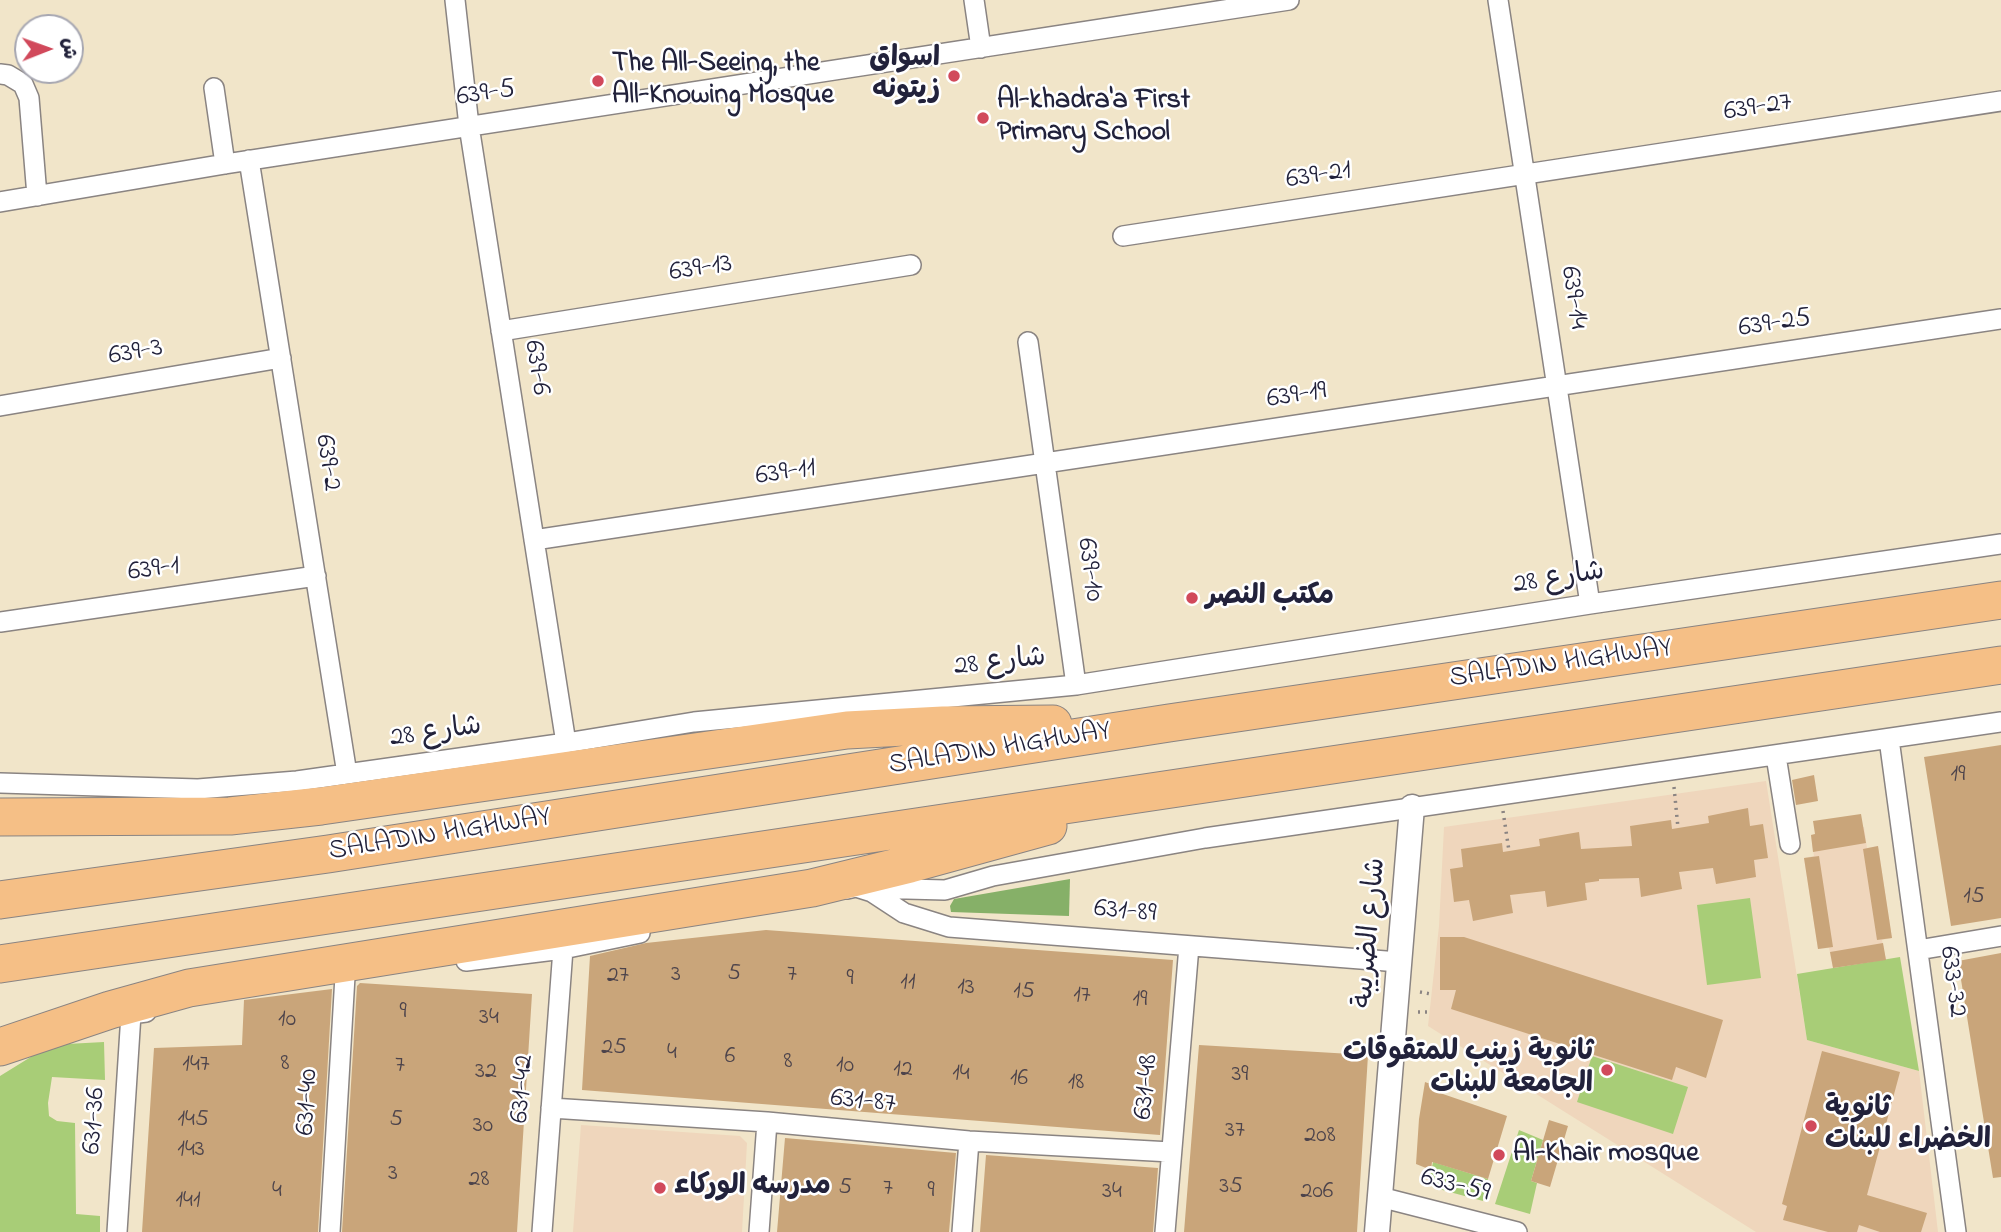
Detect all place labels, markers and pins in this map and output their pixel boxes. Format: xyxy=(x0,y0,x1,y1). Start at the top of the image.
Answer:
place label: اسواق زيتونه xyxy=(869,43,940,109)
place label: The All-Seeing, the All-Knowing Mosque xyxy=(612,48,834,114)
marker: اسواق زيتونه xyxy=(946,68,962,84)
marker: The All-Seeing, the All-Knowing Mosque xyxy=(590,73,606,89)
place label: Al-khadra'a First Primary School xyxy=(997,85,1190,151)
marker: Al-khadra'a First Primary School xyxy=(975,110,991,126)
place label: مكتب النصر xyxy=(1206,581,1334,615)
marker: مكتب النصر xyxy=(1184,590,1200,606)
place label: ثانوية زينب للمتقوقات الجامعة للبنات xyxy=(1343,1037,1593,1103)
marker: ثانوية زينب للمتقوقات الجامعة للبنات xyxy=(1599,1062,1615,1078)
place label: ثانوية الخضراء للبنات xyxy=(1825,1093,1991,1159)
marker: ثانوية الخضراء للبنات xyxy=(1803,1118,1819,1134)
place label: Al-Khair mosque xyxy=(1513,1138,1699,1172)
marker: Al-Khair mosque xyxy=(1491,1147,1507,1163)
place label: مدرسه الوركاء xyxy=(674,1171,831,1205)
marker: مدرسه الوركاء xyxy=(652,1180,668,1196)

